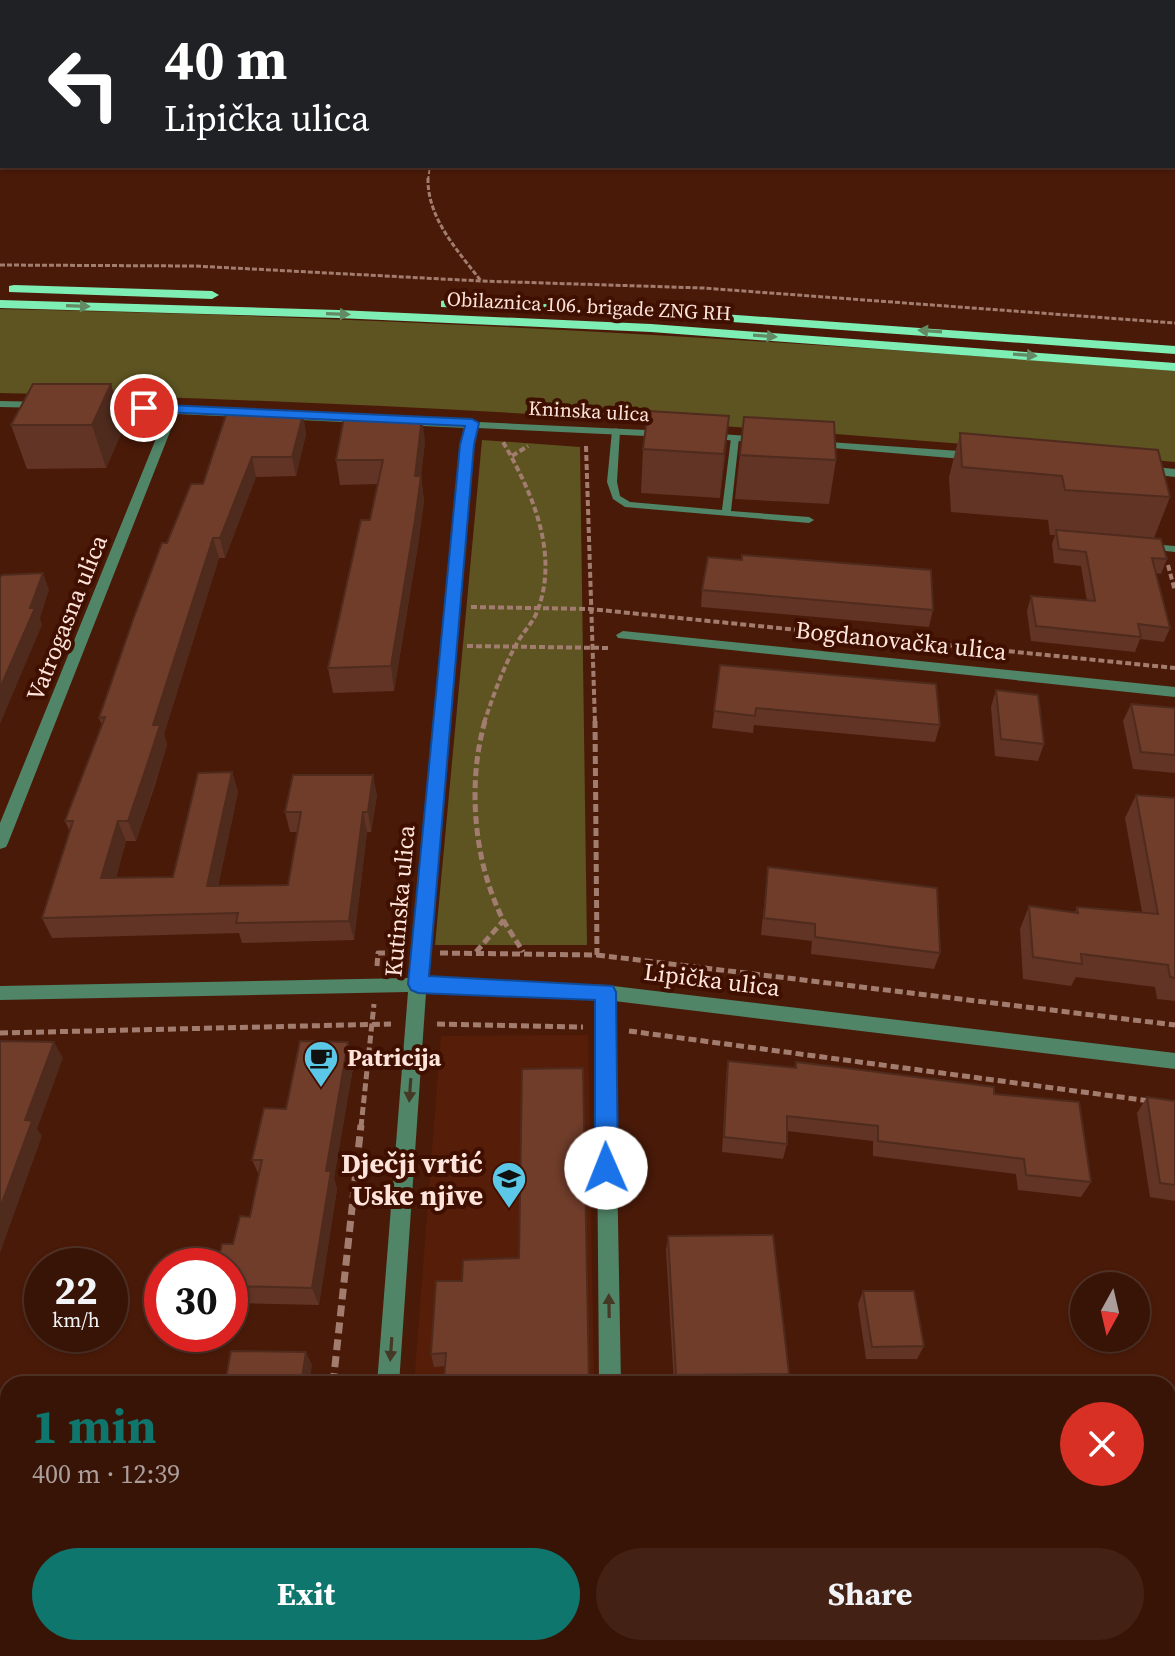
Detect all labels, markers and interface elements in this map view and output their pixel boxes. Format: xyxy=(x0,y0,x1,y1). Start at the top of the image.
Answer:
text: 40 m xyxy=(164,21,287,98)
icon: left xyxy=(32,32,136,136)
text: Lipička ulica xyxy=(164,94,369,143)
street label: Obilaznica 106. brigade ZNG RH xyxy=(446,285,732,327)
one-way arrow xyxy=(66,300,91,313)
one-way arrow xyxy=(326,307,351,320)
one-way arrow xyxy=(917,324,942,337)
one-way arrow xyxy=(753,330,778,343)
one-way arrow xyxy=(1013,349,1038,362)
pin xyxy=(110,374,178,442)
icon: arrive xyxy=(122,386,166,430)
street label: Kninska ulica xyxy=(528,394,651,428)
street label: Vatrogasna ulica xyxy=(18,529,115,706)
street label: Bogdanovačka ulica xyxy=(794,613,1009,668)
street label: Kutinska ulica xyxy=(376,823,423,978)
street label: Lipička ulica xyxy=(642,955,783,1004)
cafe icon: Patricija xyxy=(302,1039,340,1089)
place label: Patricija xyxy=(347,1041,442,1074)
one-way arrow xyxy=(403,1078,416,1103)
position arrow xyxy=(564,1126,648,1210)
place label: Dječji vrtić Uske njive xyxy=(341,1144,483,1214)
school or university icon: Dječji vrtić Uske njive xyxy=(490,1160,528,1210)
speed limit sign: 30 xyxy=(144,1248,248,1352)
text: 22 xyxy=(54,1263,98,1317)
north arrow xyxy=(1070,1272,1150,1352)
map controls xyxy=(1070,1272,1150,1352)
one-way arrow xyxy=(602,1293,615,1318)
text: km/h xyxy=(52,1306,100,1334)
one-way arrow xyxy=(384,1337,397,1362)
text: 1 min xyxy=(32,1393,157,1459)
button: close xyxy=(1060,1402,1144,1486)
text: 400 m · 12:39 xyxy=(32,1456,180,1492)
button: Exit xyxy=(32,1548,580,1640)
button: Share xyxy=(596,1548,1144,1640)

